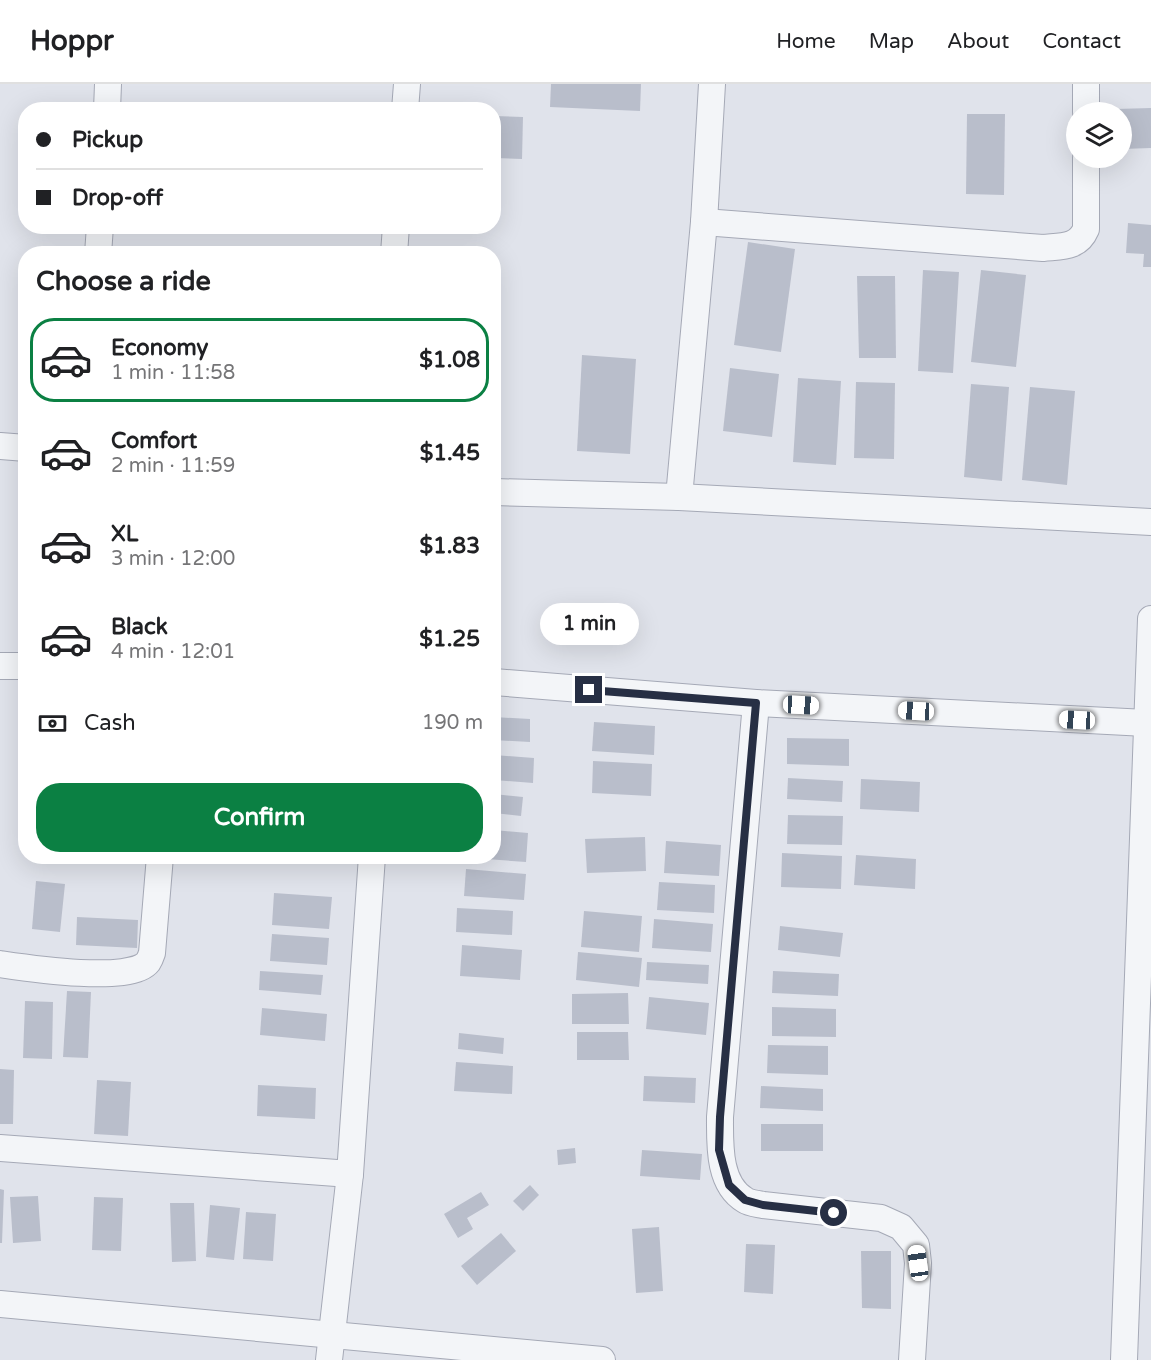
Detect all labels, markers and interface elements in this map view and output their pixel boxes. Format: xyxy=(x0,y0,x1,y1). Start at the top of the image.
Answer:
text: Hoppr xyxy=(30,24,114,58)
text: Home xyxy=(776,29,836,54)
text: Map xyxy=(869,29,914,54)
text: About xyxy=(947,29,1009,54)
text: Contact xyxy=(1042,29,1121,54)
map controls xyxy=(1066,102,1132,168)
button: layers xyxy=(1066,102,1132,168)
text: Pickup xyxy=(72,127,143,153)
text: Drop-off xyxy=(72,185,163,211)
text: Choose a ride xyxy=(36,265,211,298)
icon: car xyxy=(39,333,93,387)
text: Economy xyxy=(111,335,208,361)
text: $1.08 xyxy=(419,347,480,373)
text: 1 min · 11:58 xyxy=(111,361,235,385)
icon: car xyxy=(39,426,93,480)
text: Comfort xyxy=(111,428,197,454)
text: $1.45 xyxy=(420,440,480,466)
text: 2 min · 11:59 xyxy=(111,454,235,478)
icon: car xyxy=(39,519,93,573)
text: XL xyxy=(111,521,138,547)
text: $1.83 xyxy=(419,533,480,559)
text: 3 min · 12:00 xyxy=(111,547,235,571)
callout: 1 min xyxy=(540,603,638,645)
icon: car xyxy=(39,612,93,666)
text: 1 min xyxy=(563,612,616,636)
text: Black xyxy=(111,614,168,640)
text: $1.25 xyxy=(419,626,480,652)
text: 4 min · 12:01 xyxy=(111,640,235,664)
route end xyxy=(575,676,602,703)
car xyxy=(783,695,819,715)
car xyxy=(898,701,934,721)
icon: cash xyxy=(36,707,69,740)
text: Cash xyxy=(84,710,136,736)
car xyxy=(1059,710,1095,730)
text: 190 m xyxy=(422,711,483,735)
button: Confirm xyxy=(36,783,483,852)
route start xyxy=(820,1199,847,1226)
car xyxy=(907,1244,929,1282)

